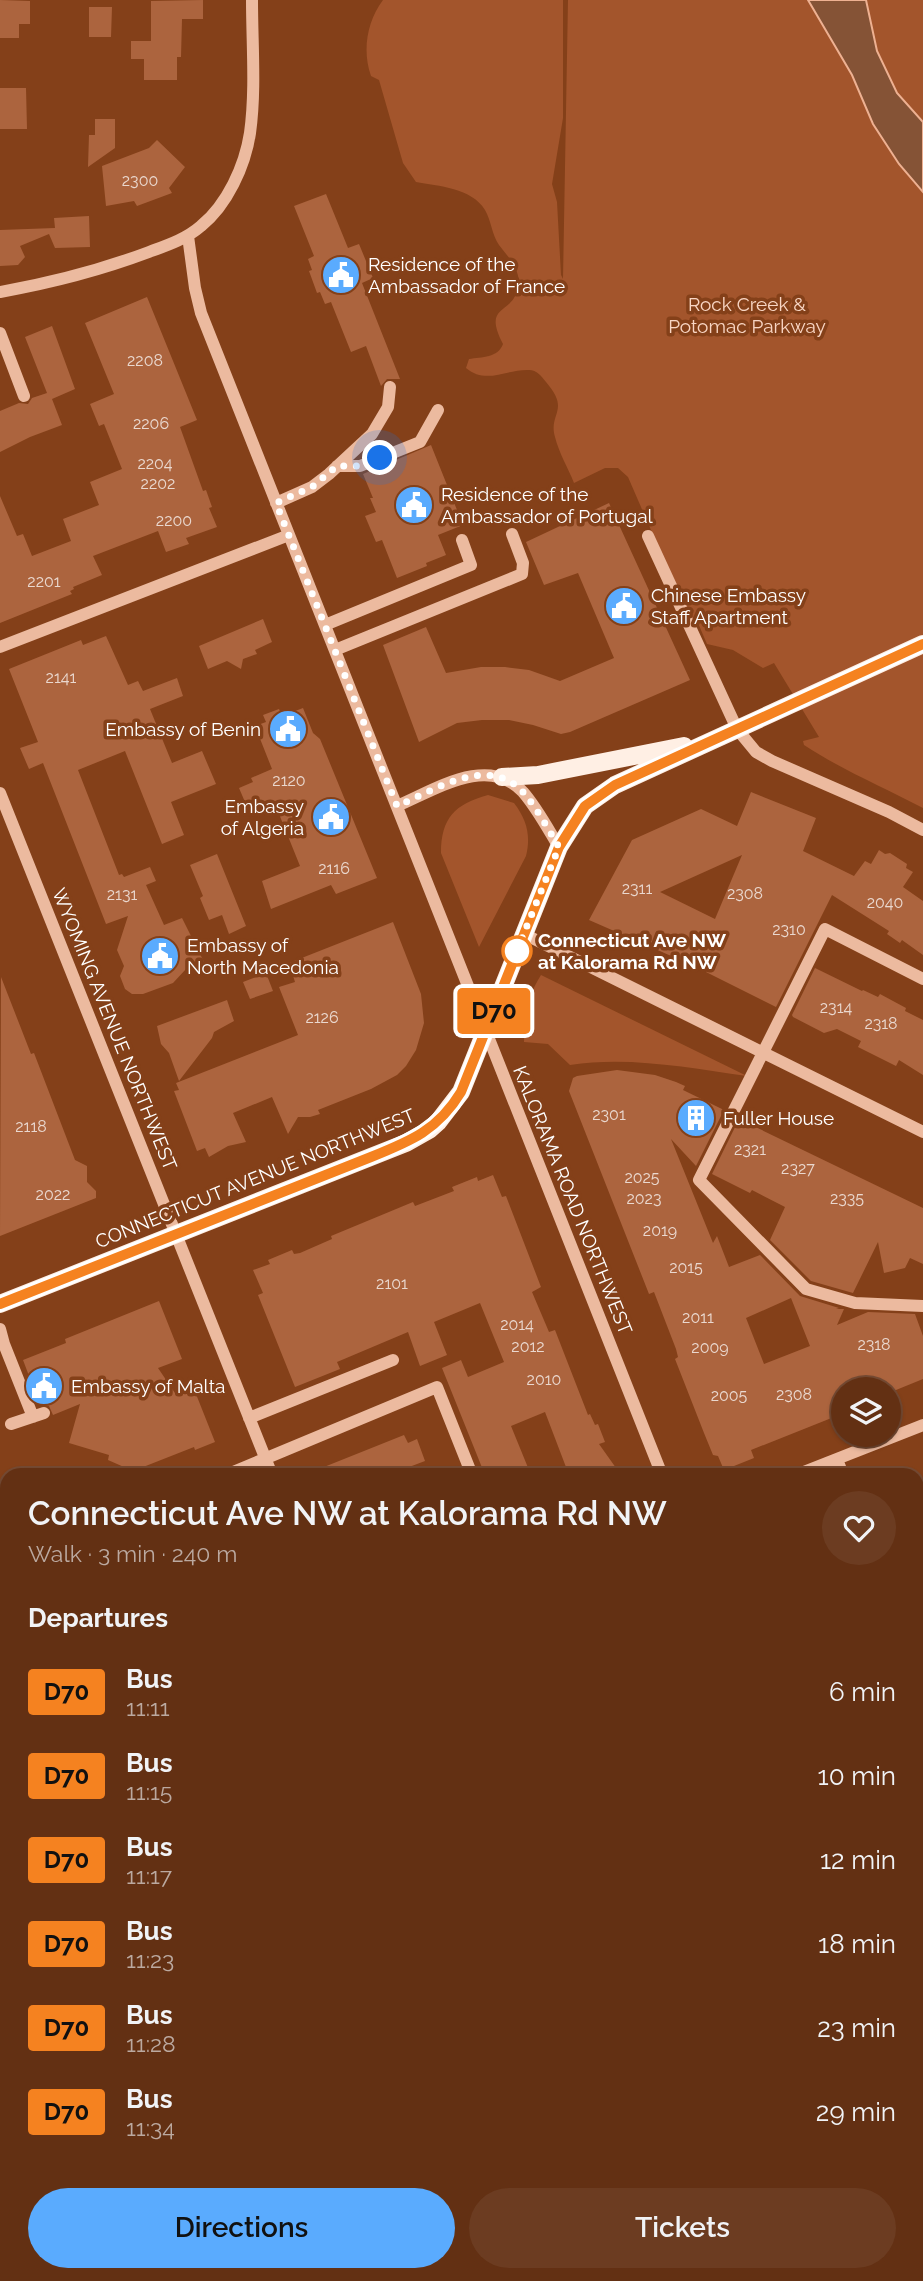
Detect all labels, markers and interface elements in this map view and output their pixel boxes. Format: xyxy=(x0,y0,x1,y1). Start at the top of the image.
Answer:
house number: 2300 xyxy=(122,171,158,190)
place label: Residence of the Ambassador of France xyxy=(368,253,565,297)
public building icon: Residence of the Ambassador of France xyxy=(320,254,362,296)
park label: Rock Creek & Potomac Parkway xyxy=(668,293,826,337)
house number: 2208 xyxy=(127,351,163,370)
house number: 2206 xyxy=(133,414,169,433)
your location xyxy=(362,440,397,475)
house number: 2204 xyxy=(137,454,173,473)
house number: 2202 xyxy=(141,474,175,493)
place label: Residence of the Ambassador of Portugal xyxy=(441,483,653,527)
public building icon: Residence of the Ambassador of Portugal xyxy=(393,484,435,526)
house number: 2200 xyxy=(156,511,192,530)
house number: 2201 xyxy=(27,572,61,591)
place label: Chinese Embassy Staff Apartment xyxy=(651,584,806,628)
public building icon: Chinese Embassy Staff Apartment xyxy=(603,585,645,627)
house number: 2141 xyxy=(46,668,77,687)
public building icon: Embassy of Benin xyxy=(267,708,309,750)
place label: Embassy of Benin xyxy=(105,718,261,740)
house number: 2120 xyxy=(272,771,306,790)
place label: Embassy of Algeria xyxy=(221,795,304,839)
public building icon: Embassy of Algeria xyxy=(310,796,352,838)
house number: 2116 xyxy=(318,859,350,878)
house number: 2311 xyxy=(622,879,652,898)
house number: 2308 xyxy=(727,884,763,903)
street label: WYOMING AVENUE NORTHWEST xyxy=(48,885,182,1174)
house number: 2131 xyxy=(107,885,137,904)
house number: 2040 xyxy=(867,893,903,912)
house number: 2310 xyxy=(772,920,806,939)
place label: Connecticut Ave NW at Kalorama Rd NW xyxy=(538,929,727,973)
place label: Embassy of North Macedonia xyxy=(187,934,339,978)
public building icon: Embassy of North Macedonia xyxy=(139,935,181,977)
marker: Connecticut Ave NW at Kalorama Rd NW xyxy=(502,936,532,966)
line badge: D70 xyxy=(454,988,534,1034)
text: D70 xyxy=(471,996,517,1025)
house number: 2314 xyxy=(820,998,852,1017)
house number: 2126 xyxy=(305,1008,339,1027)
house number: 2318 xyxy=(864,1014,898,1033)
street label: KALORAMA ROAD NORTHWEST xyxy=(509,1063,637,1338)
building icon: Fuller House xyxy=(675,1097,717,1139)
street label: CONNECTICUT AVENUE NORTHWEST xyxy=(92,1103,418,1252)
house number: 2301 xyxy=(592,1105,626,1124)
place label: Fuller House xyxy=(723,1107,834,1129)
house number: 2118 xyxy=(15,1117,47,1136)
house number: 2321 xyxy=(734,1140,766,1159)
house number: 2327 xyxy=(781,1159,815,1178)
house number: 2025 xyxy=(624,1168,660,1187)
house number: 2022 xyxy=(36,1185,70,1204)
house number: 2023 xyxy=(626,1189,662,1208)
house number: 2335 xyxy=(830,1189,864,1208)
house number: 2019 xyxy=(643,1221,677,1240)
house number: 2015 xyxy=(669,1258,703,1277)
house number: 2101 xyxy=(376,1274,408,1293)
house number: 2011 xyxy=(682,1308,714,1327)
house number: 2014 xyxy=(500,1315,534,1334)
house number: 2318 xyxy=(857,1335,891,1354)
house number: 2012 xyxy=(511,1337,545,1356)
house number: 2009 xyxy=(691,1338,729,1357)
public building icon: Embassy of Malta xyxy=(23,1365,65,1407)
house number: 2010 xyxy=(527,1370,561,1389)
place label: Embassy of Malta xyxy=(71,1375,225,1397)
map controls xyxy=(831,1377,901,1447)
button: layers xyxy=(831,1377,901,1447)
house number: 2308 xyxy=(776,1385,812,1404)
house number: 2005 xyxy=(711,1386,748,1405)
button: heart xyxy=(822,1491,896,1565)
text: Connecticut Ave NW at Kalorama Rd NW xyxy=(28,1494,667,1533)
text: Walk · 3 min · 240 m xyxy=(28,1540,237,1567)
text: Departures xyxy=(28,1603,168,1633)
text: Bus xyxy=(126,1664,173,1694)
text: D70 xyxy=(44,1677,89,1706)
text: 6 min xyxy=(829,1677,896,1707)
text: 11:11 xyxy=(126,1694,170,1721)
text: Bus xyxy=(126,1748,173,1778)
text: D70 xyxy=(44,1761,89,1790)
text: 10 min xyxy=(818,1761,896,1791)
text: 11:15 xyxy=(126,1778,172,1805)
text: Bus xyxy=(126,1832,173,1862)
text: D70 xyxy=(44,1845,89,1874)
text: 12 min xyxy=(820,1845,896,1875)
text: 11:17 xyxy=(126,1862,172,1889)
text: Bus xyxy=(126,1916,173,1946)
text: D70 xyxy=(44,1929,89,1958)
text: 18 min xyxy=(818,1929,896,1959)
text: 11:23 xyxy=(126,1946,174,1973)
text: Bus xyxy=(126,2000,173,2030)
text: D70 xyxy=(44,2013,89,2042)
text: 23 min xyxy=(817,2013,896,2043)
text: 11:28 xyxy=(126,2030,176,2057)
text: Bus xyxy=(126,2084,173,2114)
text: D70 xyxy=(44,2097,89,2126)
text: 29 min xyxy=(816,2097,896,2127)
text: 11:34 xyxy=(126,2114,175,2141)
button: Directions xyxy=(28,2188,455,2268)
button: Tickets xyxy=(469,2188,896,2268)

